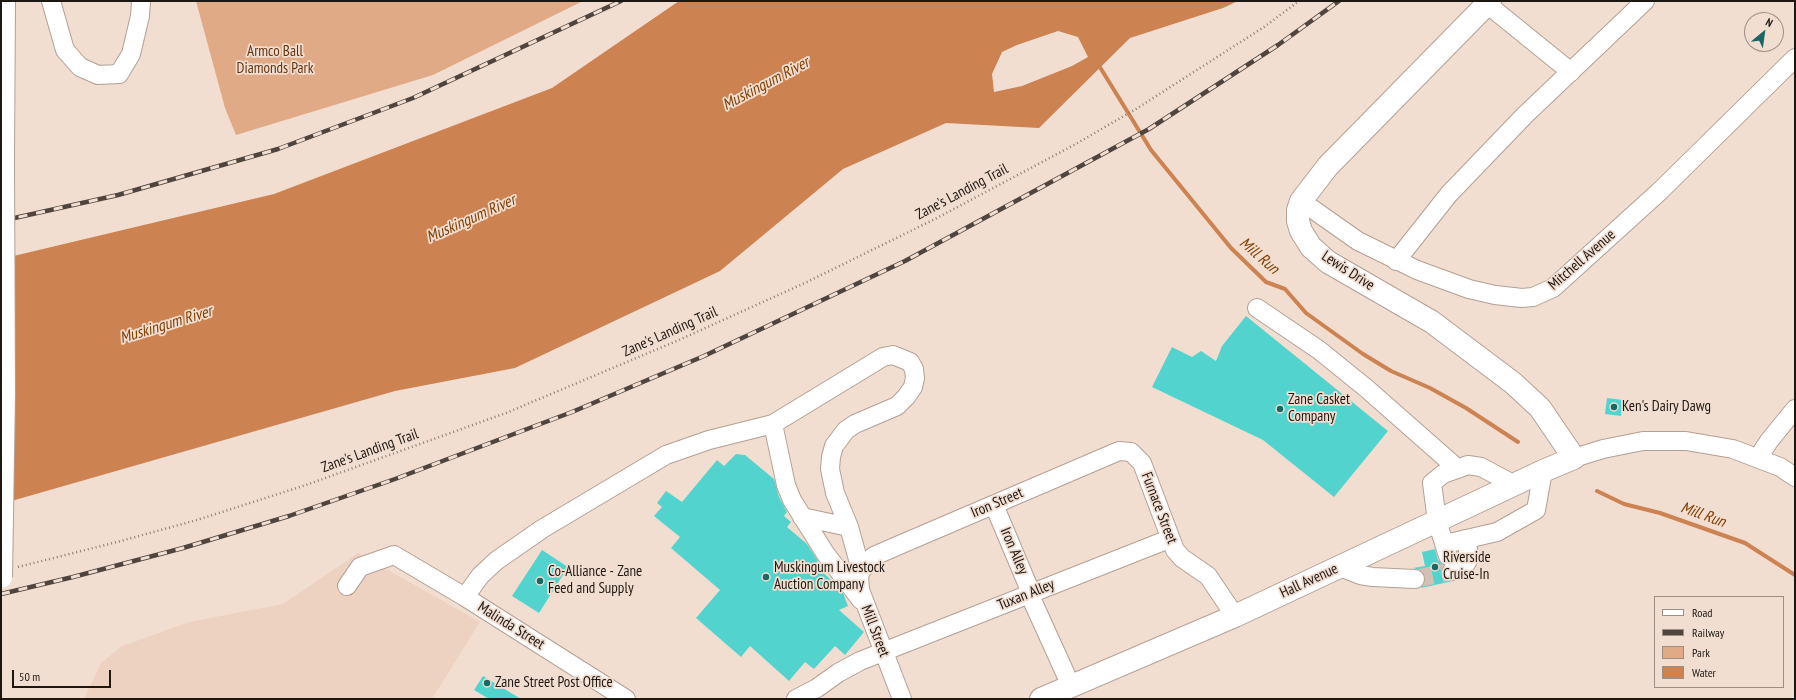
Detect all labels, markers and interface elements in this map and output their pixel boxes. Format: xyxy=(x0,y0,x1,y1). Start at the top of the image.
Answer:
north arrow xyxy=(1744,12,1784,52)
text: N xyxy=(1763,15,1775,30)
park label: Armco Ball Diamonds Park xyxy=(237,43,313,78)
water label: Muskingum River xyxy=(719,53,813,115)
street label: Zane's Landing Trail xyxy=(913,160,1011,224)
water label: Muskingum River xyxy=(424,191,518,247)
street label: Mitchell Avenue xyxy=(1545,226,1619,294)
water label: Mill Run xyxy=(1235,234,1283,278)
street label: Lewis Drive xyxy=(1318,247,1378,295)
water label: Muskingum River xyxy=(118,302,214,348)
street label: Zane's Landing Trail xyxy=(620,303,720,361)
place label: Zane Casket Company xyxy=(1288,391,1350,426)
place label: Ken's Dairy Dawg xyxy=(1622,398,1711,416)
marker: Ken's Dairy Dawg xyxy=(1609,402,1619,412)
marker: Zane Casket Company xyxy=(1275,404,1285,414)
street label: Zane's Landing Trail xyxy=(319,425,421,477)
street label: Furnace Street xyxy=(1137,470,1181,546)
street label: Iron Street xyxy=(968,484,1026,522)
water label: Mill Run xyxy=(1678,498,1728,532)
street label: Iron Alley xyxy=(996,525,1032,577)
place label: Riverside Cruise-In xyxy=(1443,549,1491,584)
place label: Muskingum Livestock Auction Company xyxy=(774,559,885,594)
street label: Hall Avenue xyxy=(1277,560,1341,602)
marker: Riverside Cruise-In xyxy=(1430,562,1440,572)
place label: Co-Alliance - Zane Feed and Supply xyxy=(548,563,642,598)
marker: Muskingum Livestock Auction Company xyxy=(761,572,771,582)
marker: Co-Alliance - Zane Feed and Supply xyxy=(535,576,545,586)
street label: Tuxan Alley xyxy=(995,576,1057,614)
legend xyxy=(1654,596,1784,688)
street label: Malinda Street xyxy=(474,598,548,654)
street label: Mill Street xyxy=(857,603,893,659)
text: Road xyxy=(1692,605,1712,620)
text: Railway xyxy=(1692,625,1724,640)
text: Park xyxy=(1692,645,1710,660)
scale bar xyxy=(14,662,113,688)
text: Water xyxy=(1692,665,1716,680)
text: 50 m xyxy=(19,669,40,684)
place label: Zane Street Post Office xyxy=(495,674,613,692)
marker: Zane Street Post Office xyxy=(482,678,492,688)

